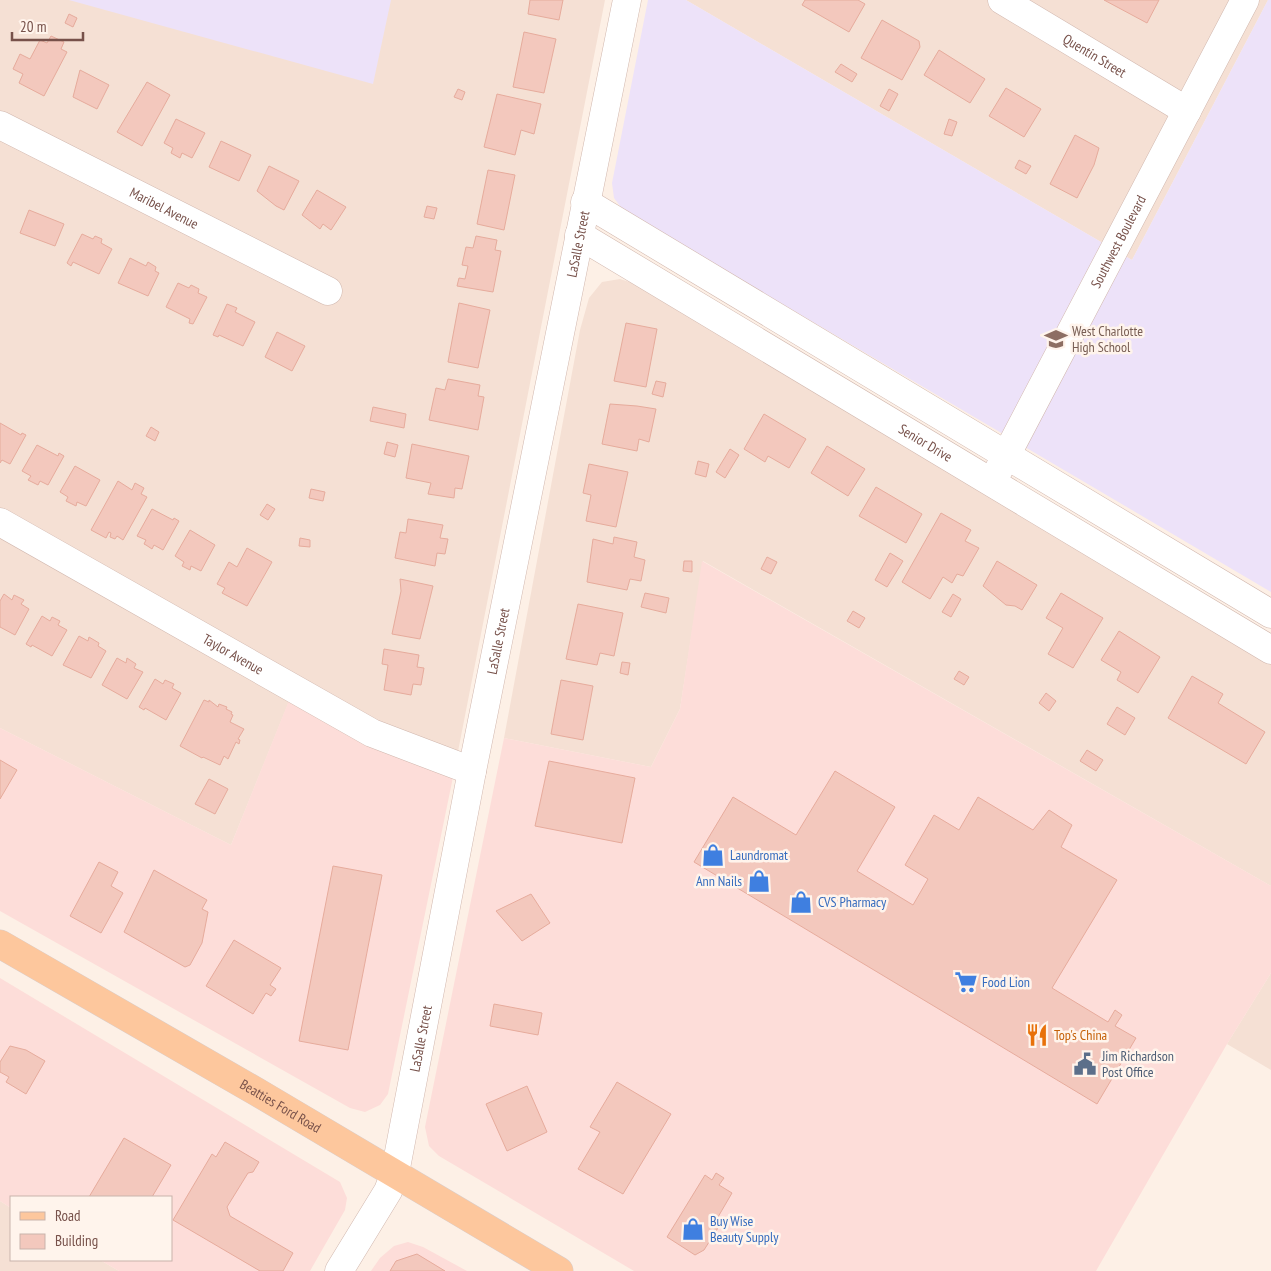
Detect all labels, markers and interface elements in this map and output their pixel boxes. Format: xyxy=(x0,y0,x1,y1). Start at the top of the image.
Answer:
scale bar xyxy=(12,10,84,42)
text: 20 m xyxy=(20,17,46,36)
street label: Quentin Street xyxy=(1060,30,1130,82)
street label: Maribel Avenue xyxy=(127,183,202,233)
street label: Southwest Boulevard xyxy=(1087,192,1150,291)
street label: LaSalle Street xyxy=(563,209,593,279)
place label: West Charlotte High School xyxy=(1072,322,1143,356)
school or university icon: West Charlotte High School xyxy=(1043,326,1069,352)
street label: Senior Drive xyxy=(895,420,956,466)
street label: LaSalle Street xyxy=(483,606,514,676)
street label: Taylor Avenue xyxy=(199,630,267,679)
shop icon: Laundromat xyxy=(700,842,726,868)
place label: Laundromat xyxy=(730,846,788,864)
shop icon: Ann Nails xyxy=(746,868,772,894)
place label: Ann Nails xyxy=(696,872,742,890)
shop icon: CVS Pharmacy xyxy=(788,889,814,915)
place label: CVS Pharmacy xyxy=(818,893,887,911)
supermarket icon: Food Lion xyxy=(953,969,979,995)
place label: Food Lion xyxy=(982,973,1030,991)
street label: LaSalle Street xyxy=(406,1004,436,1073)
restaurant icon: Top's China xyxy=(1024,1022,1050,1048)
place label: Top's China xyxy=(1054,1026,1107,1044)
place label: Jim Richardson Post Office xyxy=(1101,1047,1174,1081)
public building icon: Jim Richardson Post Office xyxy=(1072,1051,1098,1077)
street label: Beatties Ford Road xyxy=(237,1075,324,1137)
legend xyxy=(10,1196,172,1261)
text: Road xyxy=(55,1206,81,1225)
place label: Buy Wise Beauty Supply xyxy=(710,1212,779,1246)
shop icon: Buy Wise Beauty Supply xyxy=(680,1216,706,1242)
text: Building xyxy=(55,1231,98,1250)

